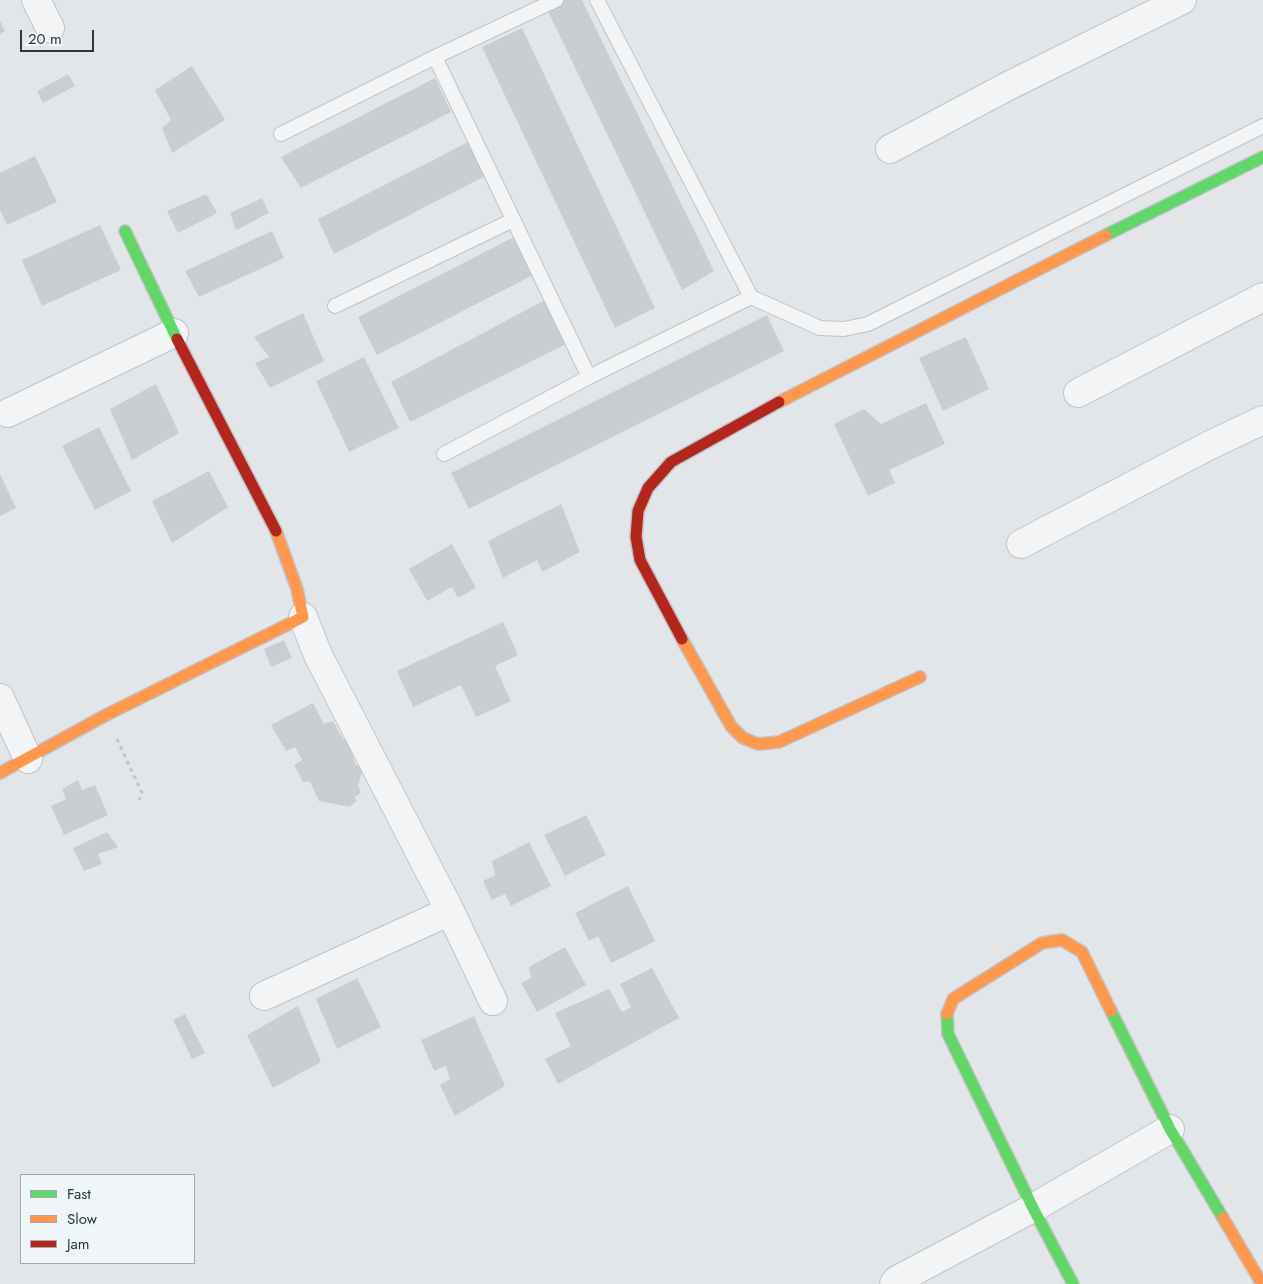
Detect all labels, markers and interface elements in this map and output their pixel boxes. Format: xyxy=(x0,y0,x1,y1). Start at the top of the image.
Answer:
scale bar xyxy=(22,20,96,52)
text: 20 m xyxy=(28,28,62,50)
legend xyxy=(20,1174,195,1264)
text: Fast xyxy=(67,1183,91,1205)
text: Slow xyxy=(67,1208,97,1230)
text: Jam xyxy=(67,1233,90,1255)

